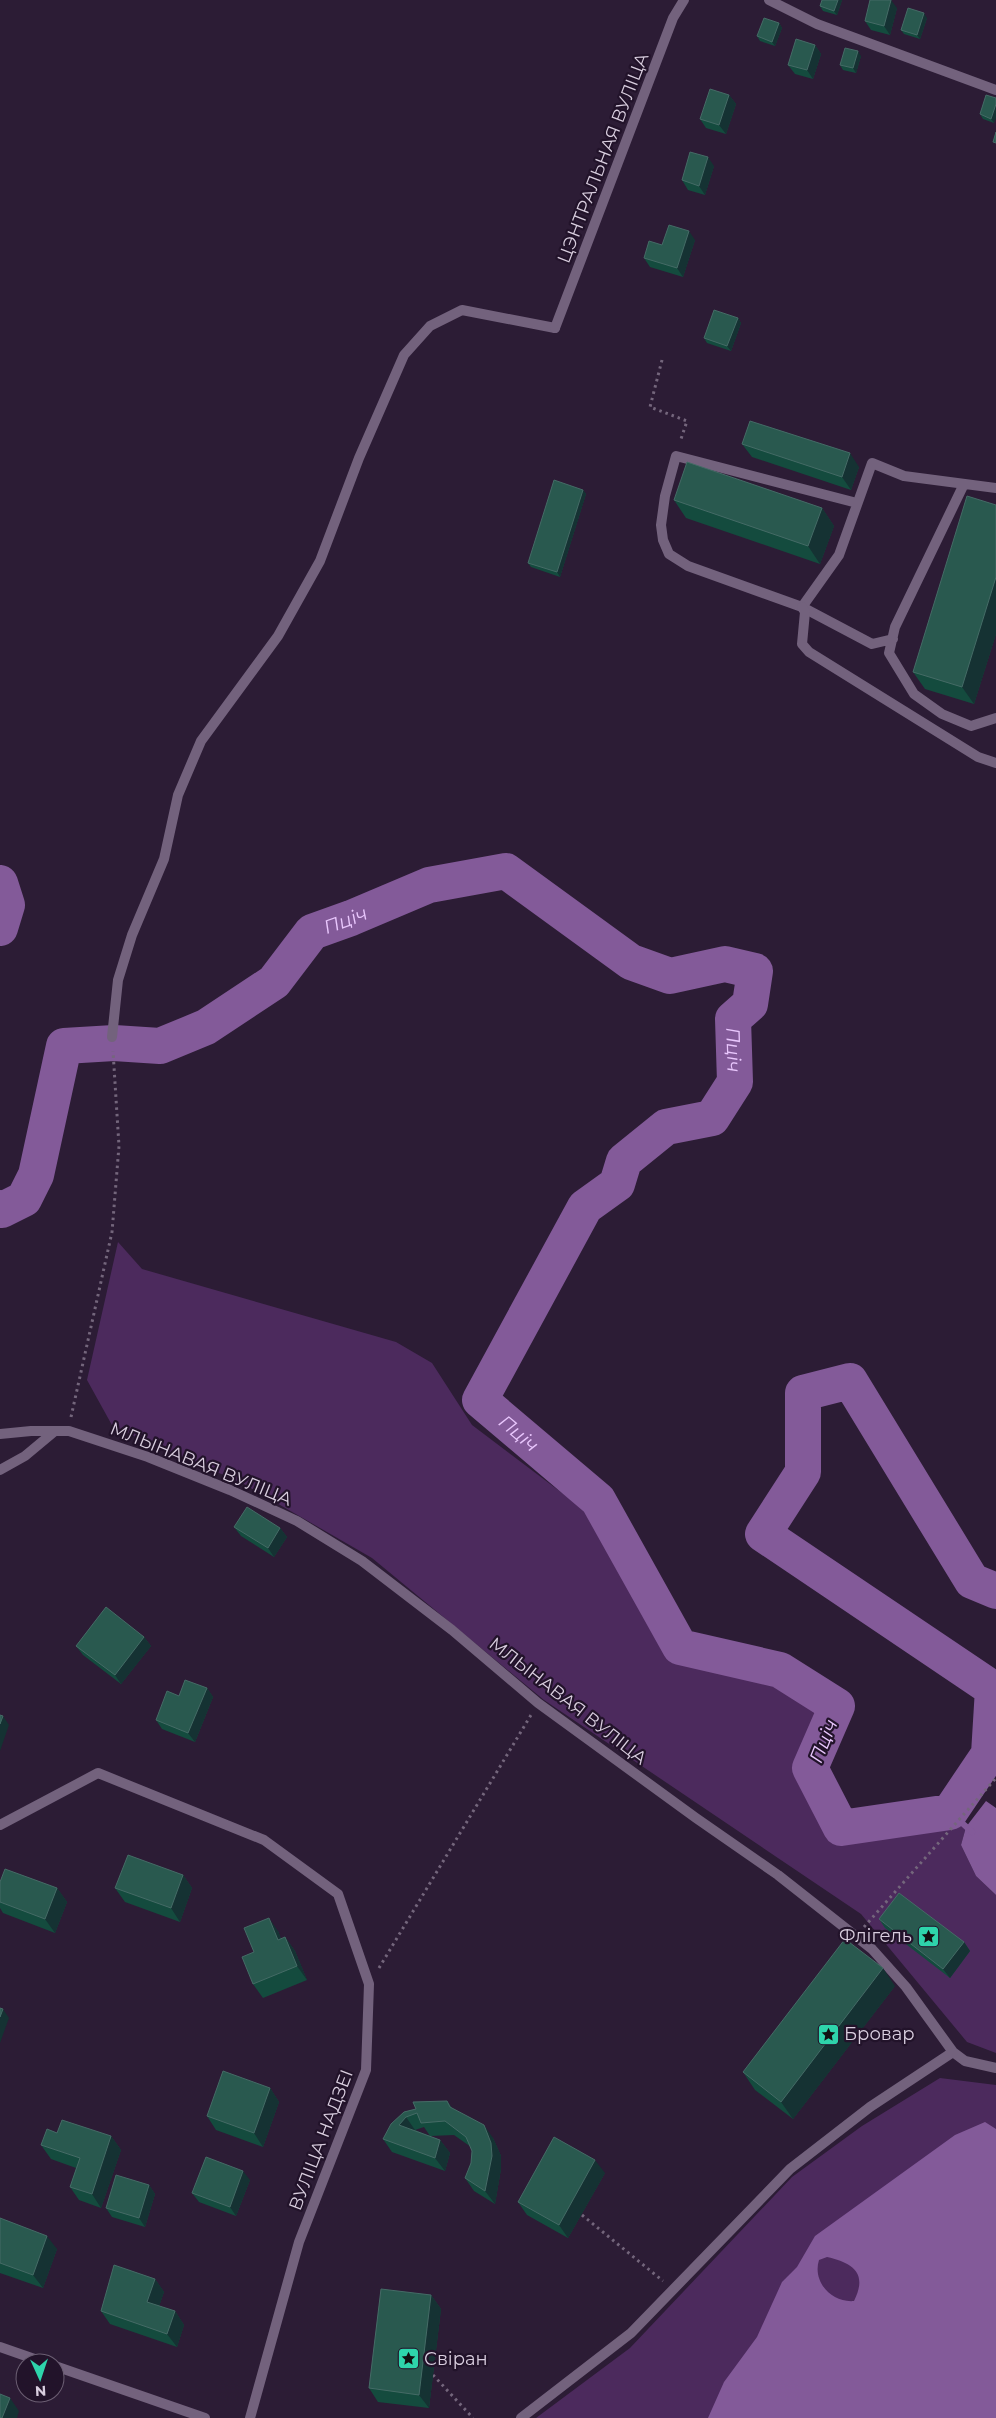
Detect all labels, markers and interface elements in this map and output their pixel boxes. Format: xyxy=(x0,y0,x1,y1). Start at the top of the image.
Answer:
street label: ЦЭНТРАЛЬНАЯ ВУЛІЦА xyxy=(553,49,654,266)
water label: Пціч xyxy=(320,901,371,939)
water label: Пціч xyxy=(721,1027,746,1073)
water label: Пціч xyxy=(494,1410,543,1457)
street label: МЛЫНАВАЯ ВУЛІЦА xyxy=(107,1417,296,1511)
street label: МЛЫНАВАЯ ВУЛІЦА xyxy=(485,1633,652,1770)
water label: Пціч xyxy=(804,1716,843,1766)
place icon: Флігель xyxy=(916,1924,940,1948)
place label: Флігель xyxy=(839,1925,912,1947)
place icon: Бровар xyxy=(816,2022,840,2046)
place label: Бровар xyxy=(844,2023,915,2045)
street label: ВУЛІЦА НАДЗЕІ xyxy=(284,2067,358,2213)
place icon: Свіран xyxy=(396,2347,420,2371)
place label: Свіран xyxy=(424,2348,488,2370)
north arrow xyxy=(15,2353,65,2403)
text: N xyxy=(35,2382,47,2400)

